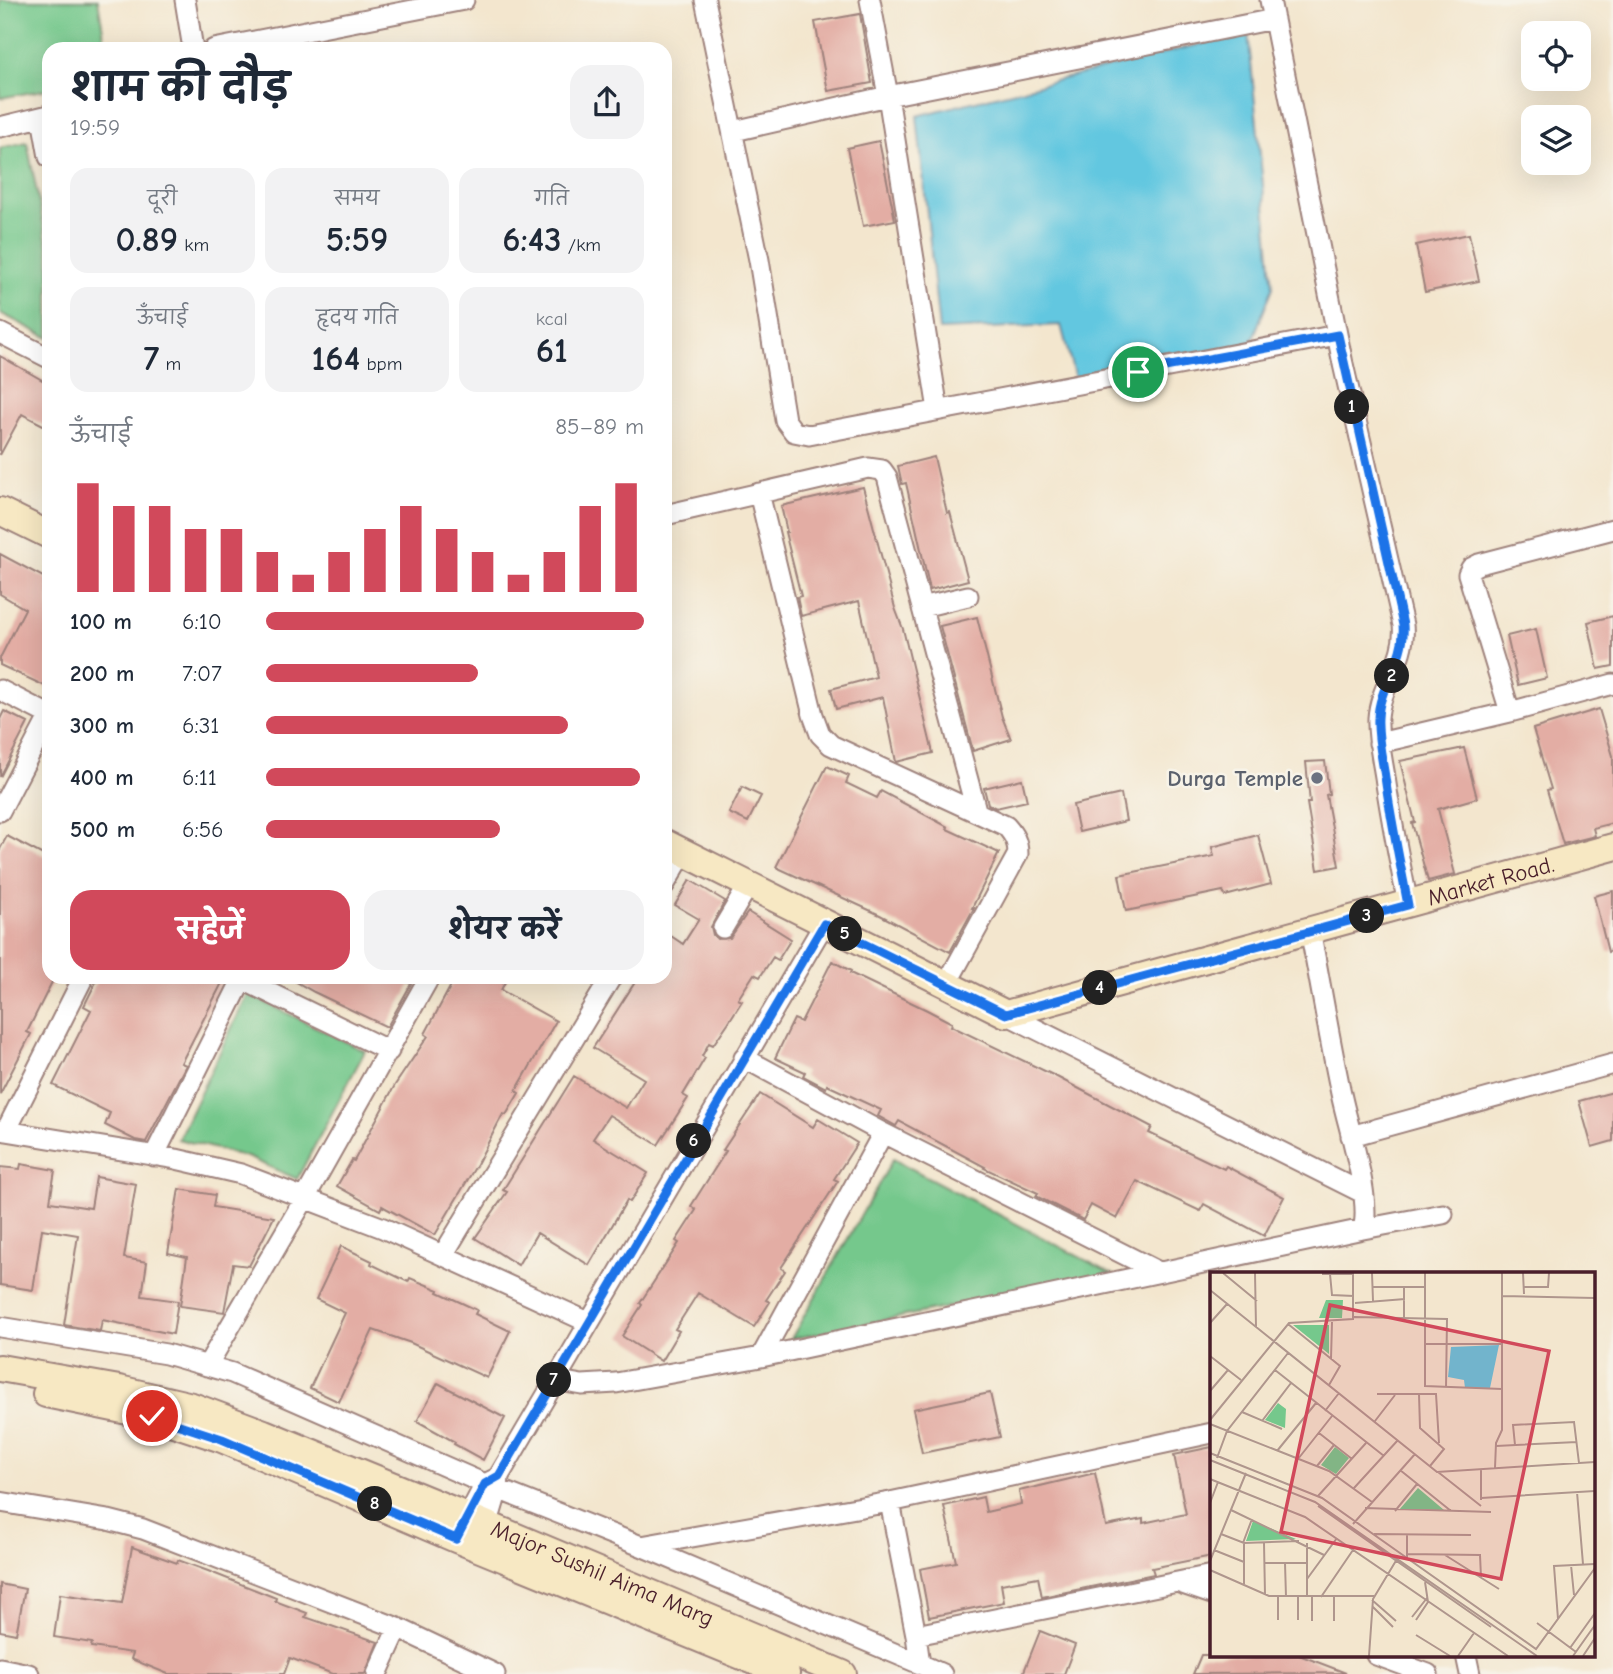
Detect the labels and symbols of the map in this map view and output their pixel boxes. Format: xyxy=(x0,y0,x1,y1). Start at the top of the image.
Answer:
pin xyxy=(1108,342,1168,402)
pin: 1 xyxy=(1334,390,1370,424)
pin: 2 xyxy=(1374,658,1410,694)
place label: Durga Temple xyxy=(1167,765,1303,792)
marker: Durga Temple xyxy=(1309,770,1325,786)
street label: Market Road. xyxy=(1424,850,1557,911)
pin: 3 xyxy=(1350,898,1384,934)
pin: 5 xyxy=(828,916,862,951)
pin: 4 xyxy=(1082,970,1118,1006)
pin: 6 xyxy=(676,1124,712,1158)
inset map xyxy=(1210,1272,1596,1656)
pin: 7 xyxy=(536,1362,572,1398)
pin xyxy=(122,1386,182,1446)
pin: 8 xyxy=(358,1486,392,1522)
street label: Major Sushil Aima Marg xyxy=(487,1514,718,1632)

